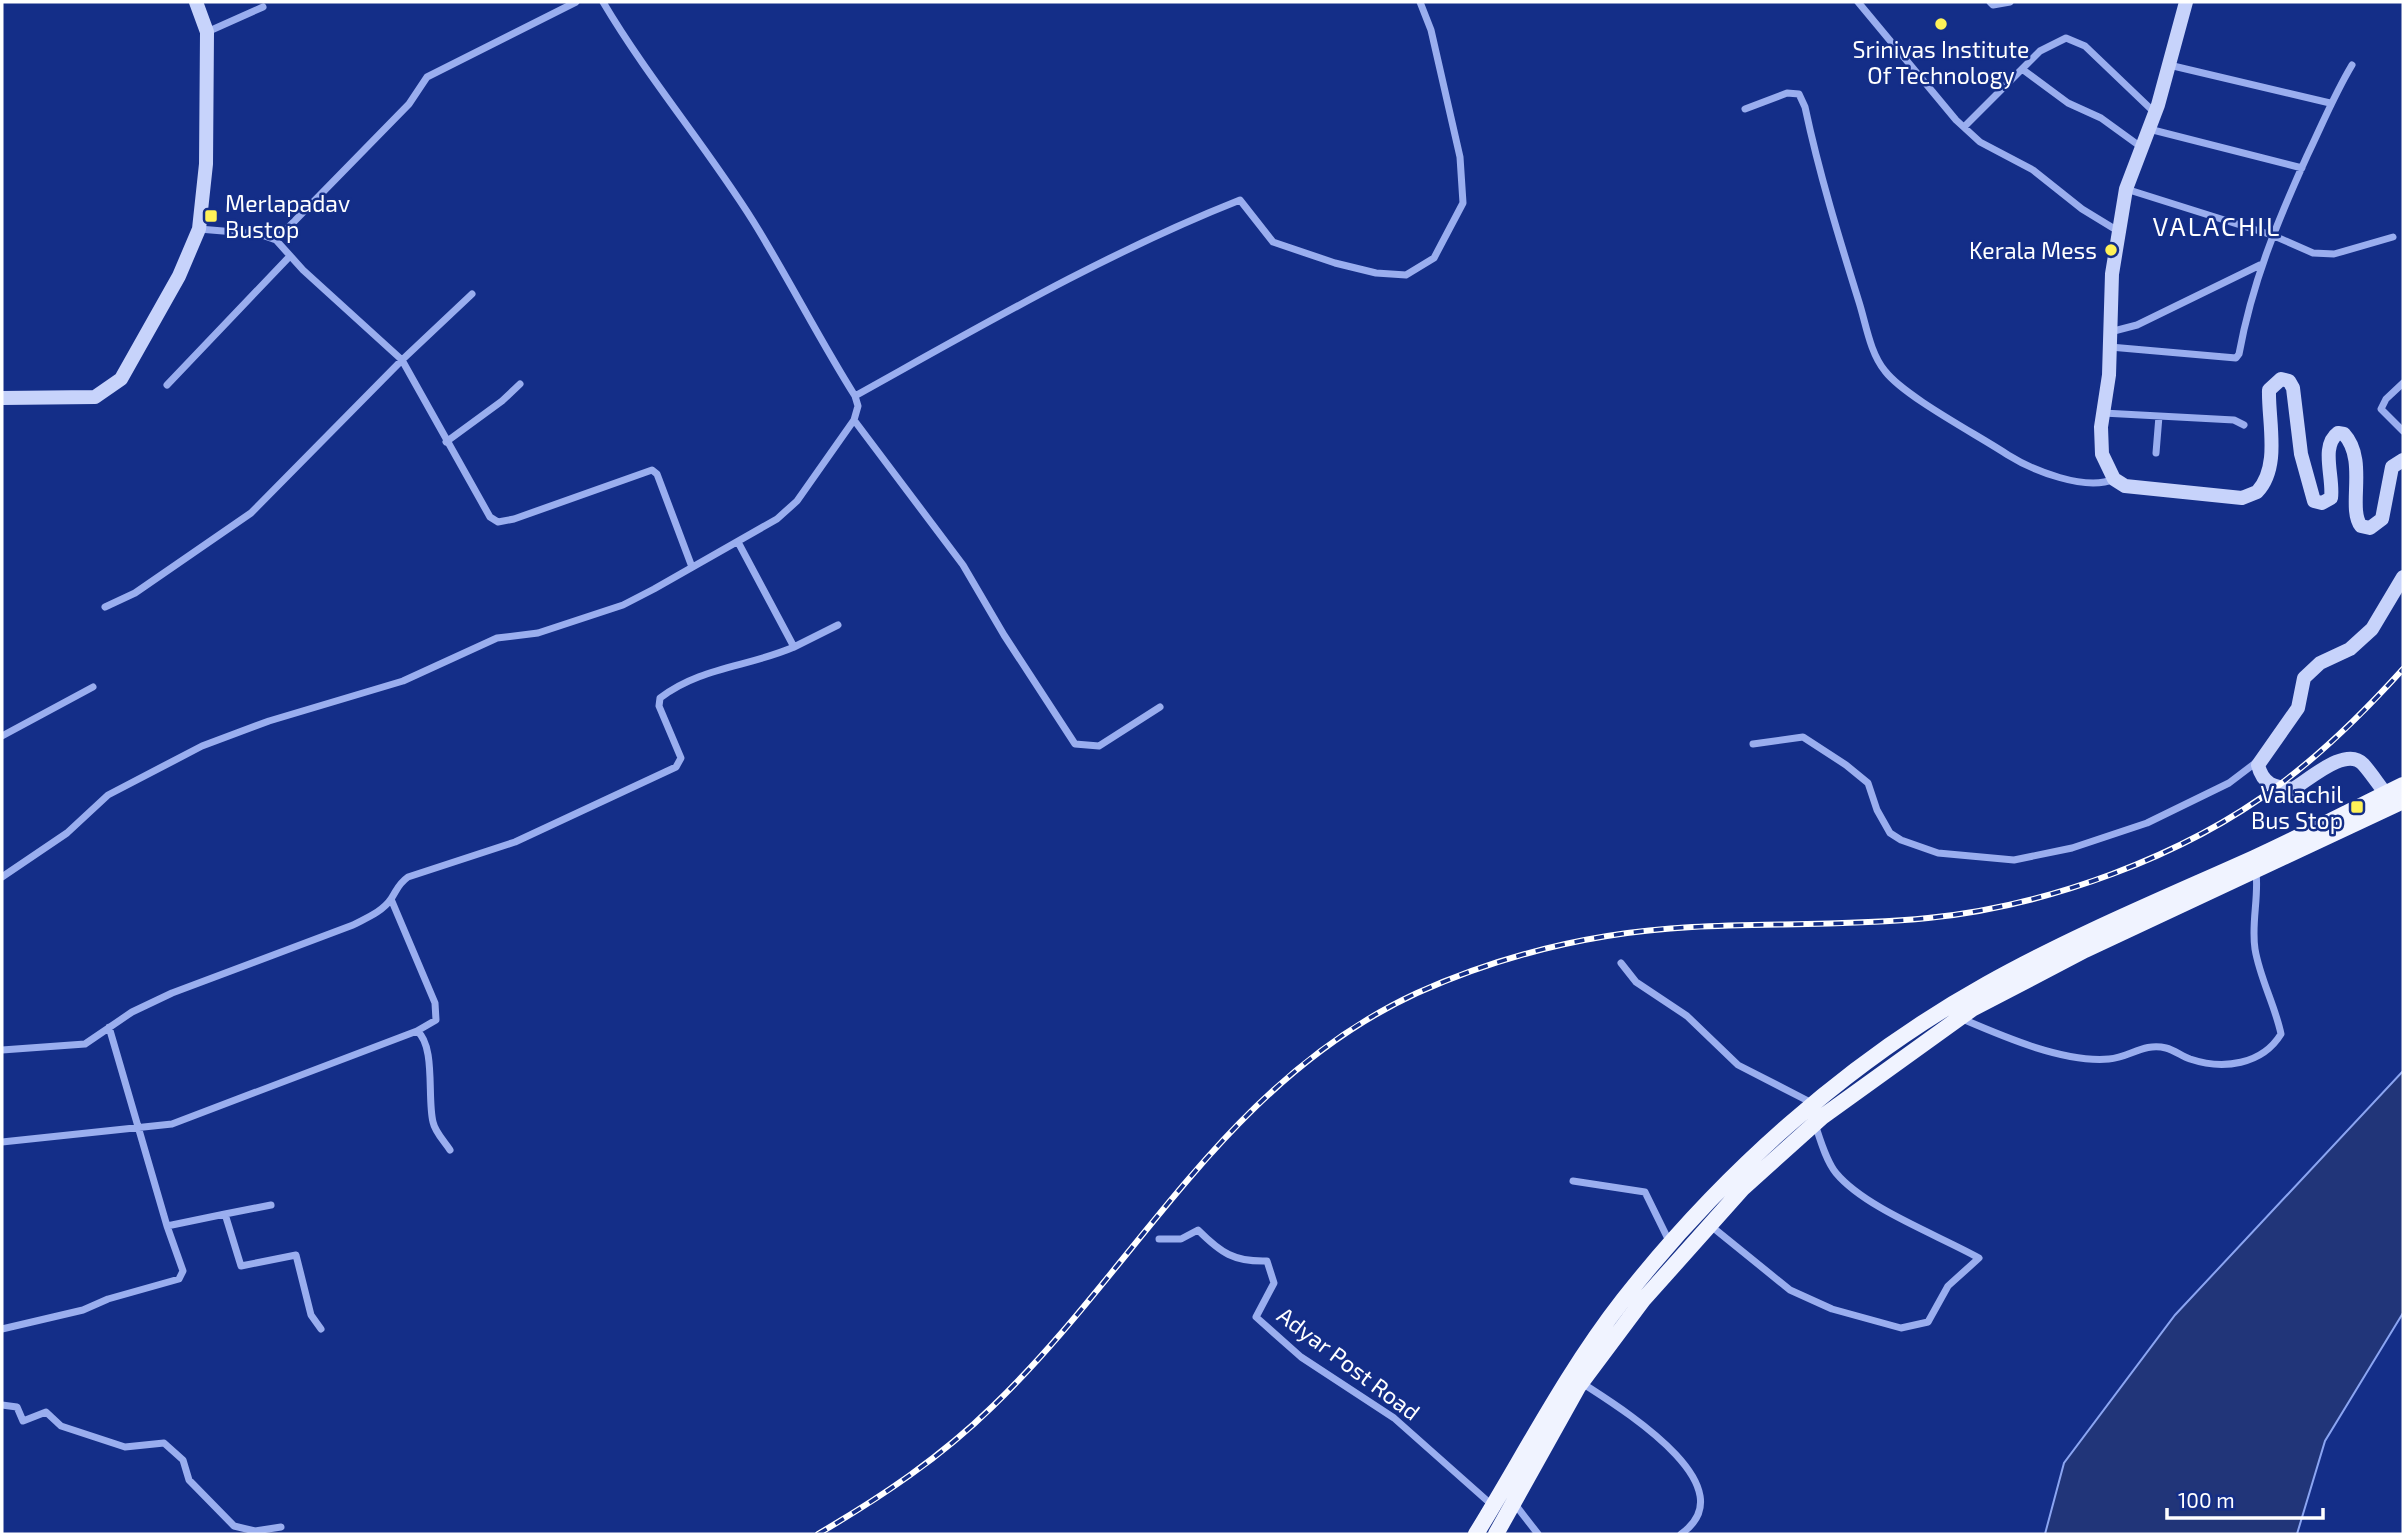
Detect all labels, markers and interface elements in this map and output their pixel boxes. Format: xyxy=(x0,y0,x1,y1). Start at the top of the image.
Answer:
marker: Srinivas Institute Of Technology xyxy=(1933,16,1949,32)
place label: Srinivas Institute Of Technology xyxy=(1853,35,2029,89)
place label: Merlapadav Bustop xyxy=(225,189,350,243)
marker: Merlapadav Bustop xyxy=(203,208,219,224)
district label: VALACHIL xyxy=(2153,210,2281,241)
place label: Kerala Mess xyxy=(1969,236,2097,264)
marker: Kerala Mess xyxy=(2103,242,2119,258)
place label: Valachil Bus Stop xyxy=(2251,780,2343,834)
marker: Valachil Bus Stop xyxy=(2349,799,2365,815)
street label: Adyar Post Road xyxy=(1272,1300,1426,1426)
scale bar xyxy=(2167,1476,2323,1520)
text: 100 m xyxy=(2178,1487,2235,1512)

